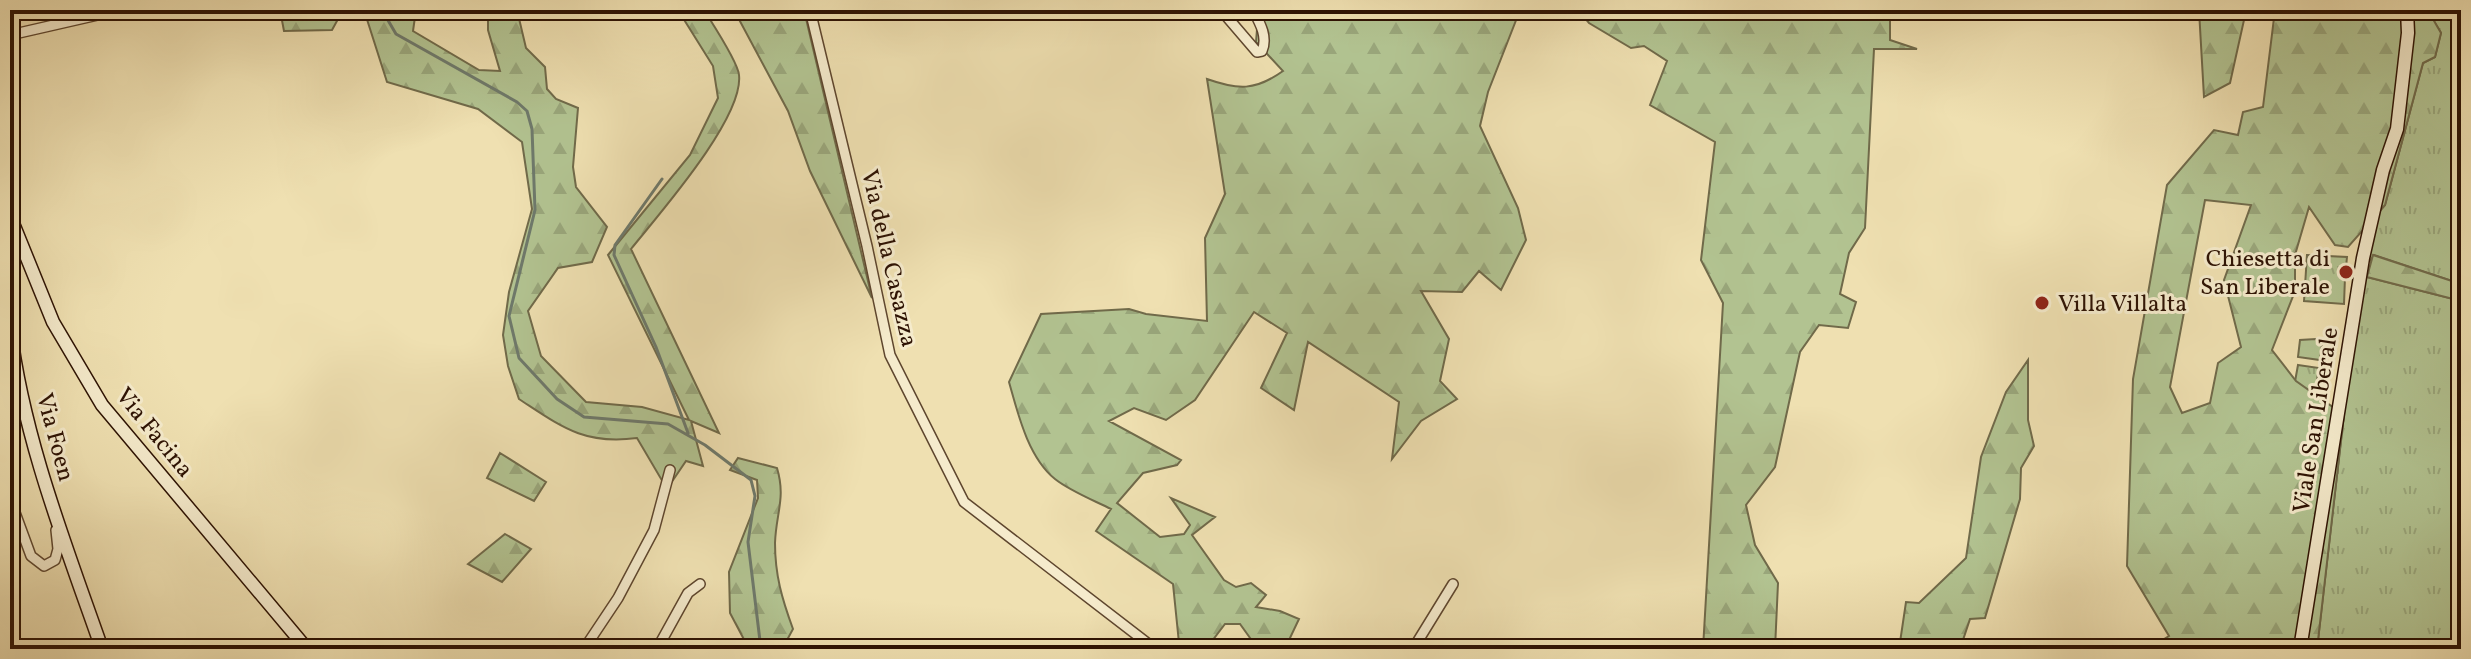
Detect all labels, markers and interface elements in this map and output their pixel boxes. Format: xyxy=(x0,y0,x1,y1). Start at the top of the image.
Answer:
street label: Via della Casazza xyxy=(851,166,925,351)
place label: Chiesetta di San Liberale xyxy=(2200,243,2330,305)
marker: Chiesetta di San Liberale xyxy=(2337,263,2355,281)
place label: Villa Villalta xyxy=(2058,288,2187,322)
marker: Villa Villalta xyxy=(2033,294,2051,312)
street label: Viale San Liberale xyxy=(2285,325,2348,516)
street label: Via Facina xyxy=(106,381,201,486)
street label: Via Foen xyxy=(26,390,82,485)

